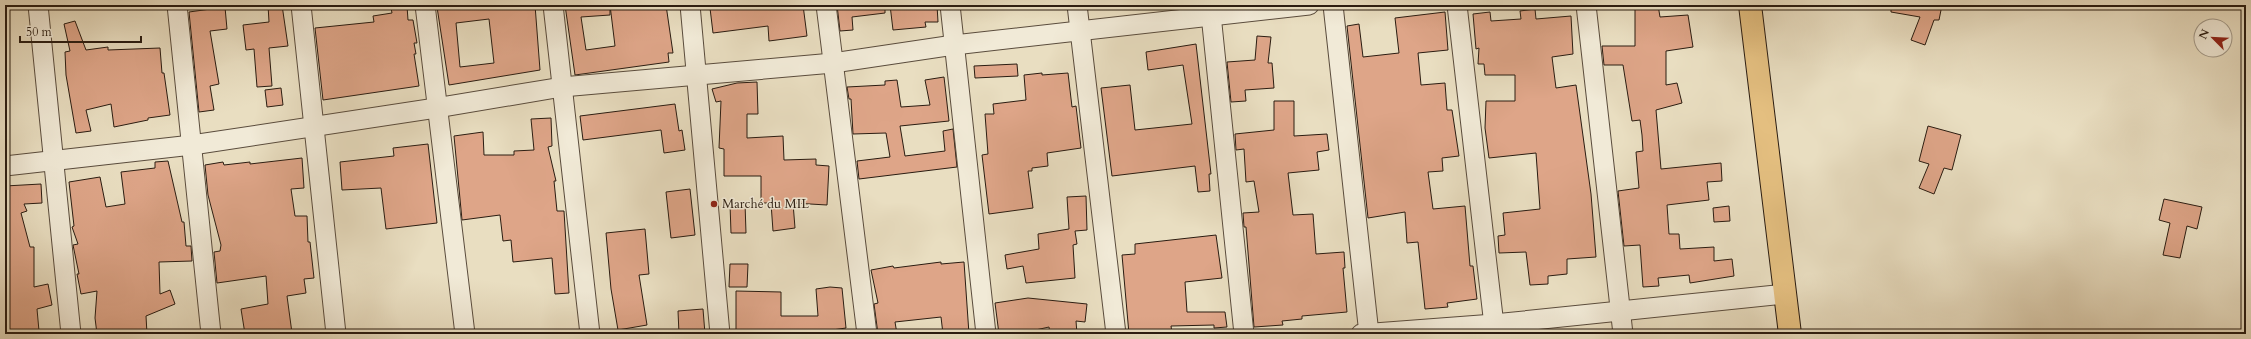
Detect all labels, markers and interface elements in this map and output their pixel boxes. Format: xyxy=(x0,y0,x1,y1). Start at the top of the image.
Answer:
scale bar xyxy=(20,18,141,44)
north arrow xyxy=(2193,18,2233,58)
text: 50 m xyxy=(26,24,53,40)
text: N xyxy=(2196,26,2213,42)
place label: Marché du MIL xyxy=(722,195,809,213)
marker: Marché du MIL xyxy=(709,199,719,209)

